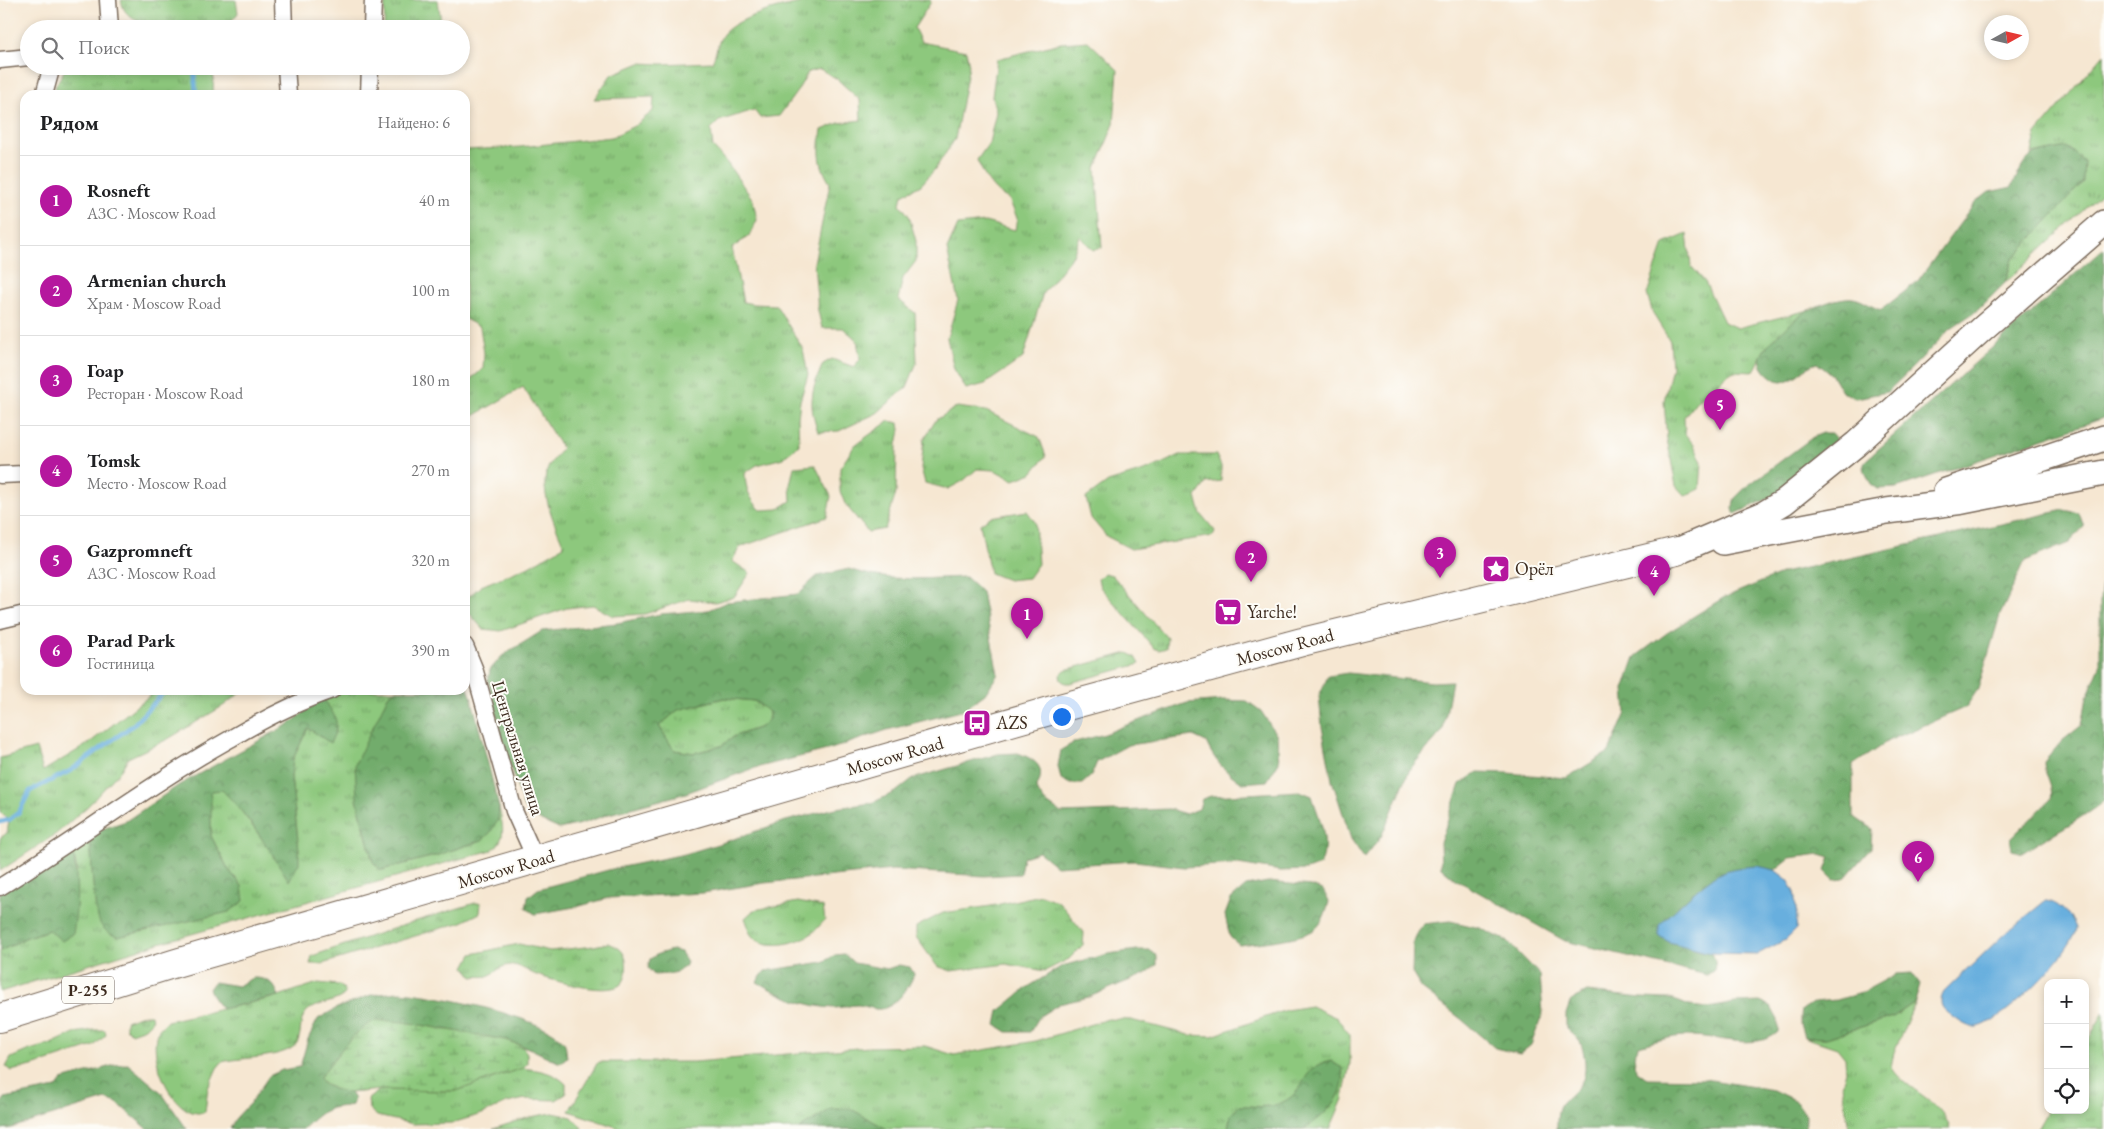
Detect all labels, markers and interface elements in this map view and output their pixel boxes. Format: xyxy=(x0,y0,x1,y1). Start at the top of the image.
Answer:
north arrow xyxy=(1984,15,2029,60)
search box xyxy=(20,20,470,75)
icon: search xyxy=(38,34,66,62)
text: Поиск xyxy=(78,35,130,60)
text: Рядом xyxy=(40,109,99,136)
text: Найдено: 6 xyxy=(378,112,450,133)
text: Rosneft xyxy=(87,178,150,203)
text: 1 xyxy=(52,190,60,211)
text: 40 m xyxy=(419,190,450,211)
text: АЗС · Moscow Road xyxy=(87,203,216,224)
text: Armenian church xyxy=(87,268,226,293)
text: 2 xyxy=(52,280,60,301)
text: 100 m xyxy=(411,280,450,301)
text: Храм · Moscow Road xyxy=(87,293,221,314)
text: Гоар xyxy=(87,358,124,383)
text: 3 xyxy=(52,370,60,391)
text: 180 m xyxy=(411,370,450,391)
text: Ресторан · Moscow Road xyxy=(87,383,243,404)
pin: 5 xyxy=(1704,389,1736,430)
text: Tomsk xyxy=(87,448,140,473)
text: 4 xyxy=(52,460,60,481)
text: 270 m xyxy=(411,460,450,481)
text: Место · Moscow Road xyxy=(87,473,226,494)
pin: 3 xyxy=(1424,537,1456,578)
text: Gazpromneft xyxy=(87,538,193,563)
pin: 2 xyxy=(1235,541,1267,582)
text: 5 xyxy=(52,550,60,571)
text: 320 m xyxy=(411,550,450,571)
place icon: Орёл xyxy=(1481,554,1511,584)
pin: 4 xyxy=(1638,555,1670,596)
place label: Орёл xyxy=(1515,557,1554,580)
text: АЗС · Moscow Road xyxy=(87,563,216,584)
supermarket icon: Yarche! xyxy=(1213,597,1243,627)
pin: 1 xyxy=(1011,598,1043,639)
place label: Yarche! xyxy=(1247,600,1297,623)
street label: Moscow Road xyxy=(1234,622,1337,671)
text: Parad Park xyxy=(87,628,175,653)
text: 6 xyxy=(52,640,60,661)
text: 390 m xyxy=(411,640,450,661)
text: Гостиница xyxy=(87,653,155,674)
street label: Центральная улица xyxy=(487,678,550,819)
your location xyxy=(1049,704,1075,730)
bus stop icon: AZS xyxy=(962,708,992,738)
place label: AZS xyxy=(995,711,1028,734)
street label: Moscow Road xyxy=(844,730,947,780)
pin: 6 xyxy=(1902,841,1934,882)
street label: Moscow Road xyxy=(455,843,558,893)
road number: Р-255 xyxy=(62,976,114,1004)
map controls xyxy=(2044,979,2089,1114)
button: + xyxy=(2044,979,2089,1024)
button: − xyxy=(2044,1024,2089,1069)
button: locate xyxy=(2044,1069,2089,1114)

